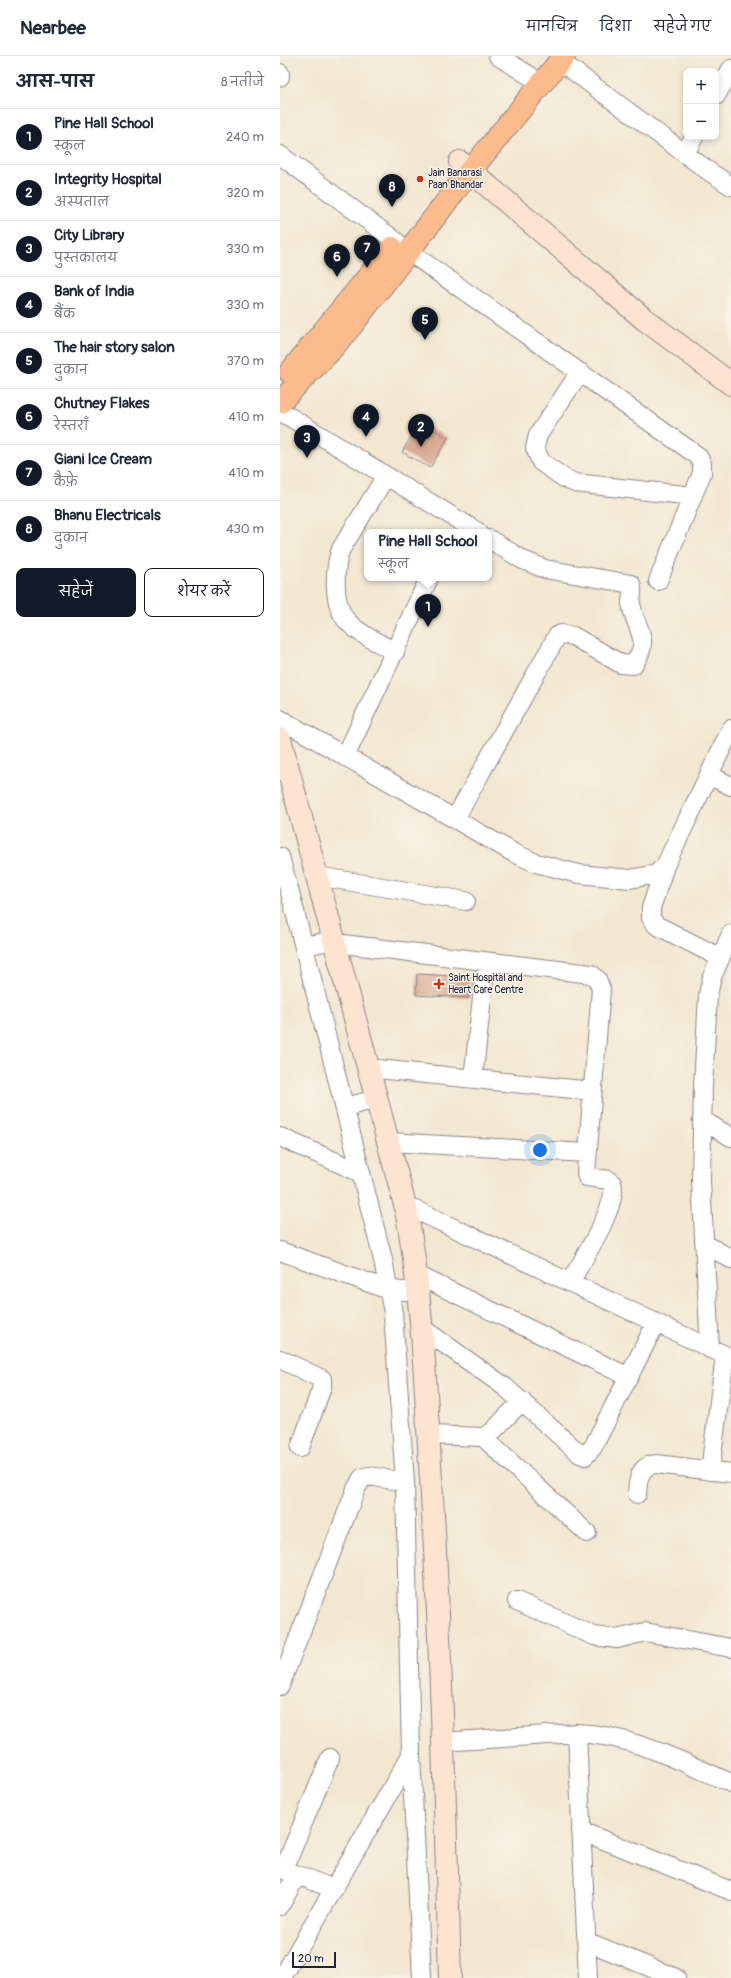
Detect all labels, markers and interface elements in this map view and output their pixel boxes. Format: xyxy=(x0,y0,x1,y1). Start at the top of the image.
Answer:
text: Nearbee xyxy=(20,16,86,40)
text: मानचित्र xyxy=(526,18,578,35)
text: दिशा xyxy=(600,18,631,35)
text: सहेजे गए xyxy=(653,18,711,35)
map controls xyxy=(683,68,719,140)
button: + xyxy=(683,68,719,104)
text: आस-पास xyxy=(16,71,94,92)
text: 8 नतीजे xyxy=(221,74,264,90)
button: − xyxy=(683,104,719,140)
text: Pine Hall School xyxy=(54,114,154,133)
text: 1 xyxy=(26,129,32,145)
text: 240 m xyxy=(226,129,264,145)
text: स्कूल xyxy=(54,138,85,154)
place label: Jain Banarasi Paan Bhandar xyxy=(428,167,484,191)
text: Integrity Hospital xyxy=(54,170,162,189)
pin: 8 xyxy=(379,174,405,207)
marker: Jain Banarasi Paan Bhandar xyxy=(415,174,425,184)
text: 2 xyxy=(25,185,33,201)
text: 320 m xyxy=(226,185,264,201)
text: अस्पताल xyxy=(54,194,109,210)
text: City Library xyxy=(54,226,124,245)
pin: 7 xyxy=(354,235,380,268)
text: 3 xyxy=(25,241,33,257)
text: 330 m xyxy=(226,241,264,257)
pin: 6 xyxy=(324,244,350,277)
text: पुस्तकालय xyxy=(54,250,117,266)
text: Bank of India xyxy=(54,282,134,301)
text: 4 xyxy=(25,297,33,313)
text: 330 m xyxy=(226,297,264,313)
text: बैंक xyxy=(54,306,75,322)
pin: 5 xyxy=(412,307,438,340)
text: The hair story salon xyxy=(54,338,175,357)
text: 5 xyxy=(25,353,33,369)
text: 370 m xyxy=(227,353,264,369)
text: दुकान xyxy=(54,362,88,378)
text: Chutney Flakes xyxy=(54,394,149,413)
pin: 4 xyxy=(353,404,379,437)
text: 6 xyxy=(25,409,33,425)
text: 410 m xyxy=(228,409,264,425)
pin: 2 xyxy=(408,414,434,447)
text: रेस्तराँ xyxy=(54,418,89,434)
pin: 3 xyxy=(294,425,320,458)
text: Giani Ice Cream xyxy=(54,450,152,469)
text: 7 xyxy=(26,465,32,481)
text: 410 m xyxy=(228,465,264,481)
text: कैफ़े xyxy=(54,474,78,490)
text: Bhanu Electricals xyxy=(54,506,161,525)
text: 8 xyxy=(26,521,32,537)
text: 430 m xyxy=(226,521,264,537)
popup xyxy=(364,529,492,581)
text: दुकान xyxy=(54,530,88,546)
text: Pine Hall School xyxy=(378,532,478,551)
text: स्कूल xyxy=(378,556,409,572)
button: सहेजें xyxy=(16,568,136,617)
button: शेयर करें xyxy=(144,568,264,617)
pin: 1 xyxy=(415,594,441,627)
place label: Saint Hospital and Heart Care Centre xyxy=(448,972,523,996)
marker: Saint Hospital and Heart Care Centre xyxy=(433,978,445,990)
your location xyxy=(530,1140,550,1160)
scale bar xyxy=(292,1950,336,1969)
text: 20 m xyxy=(298,1952,324,1965)

